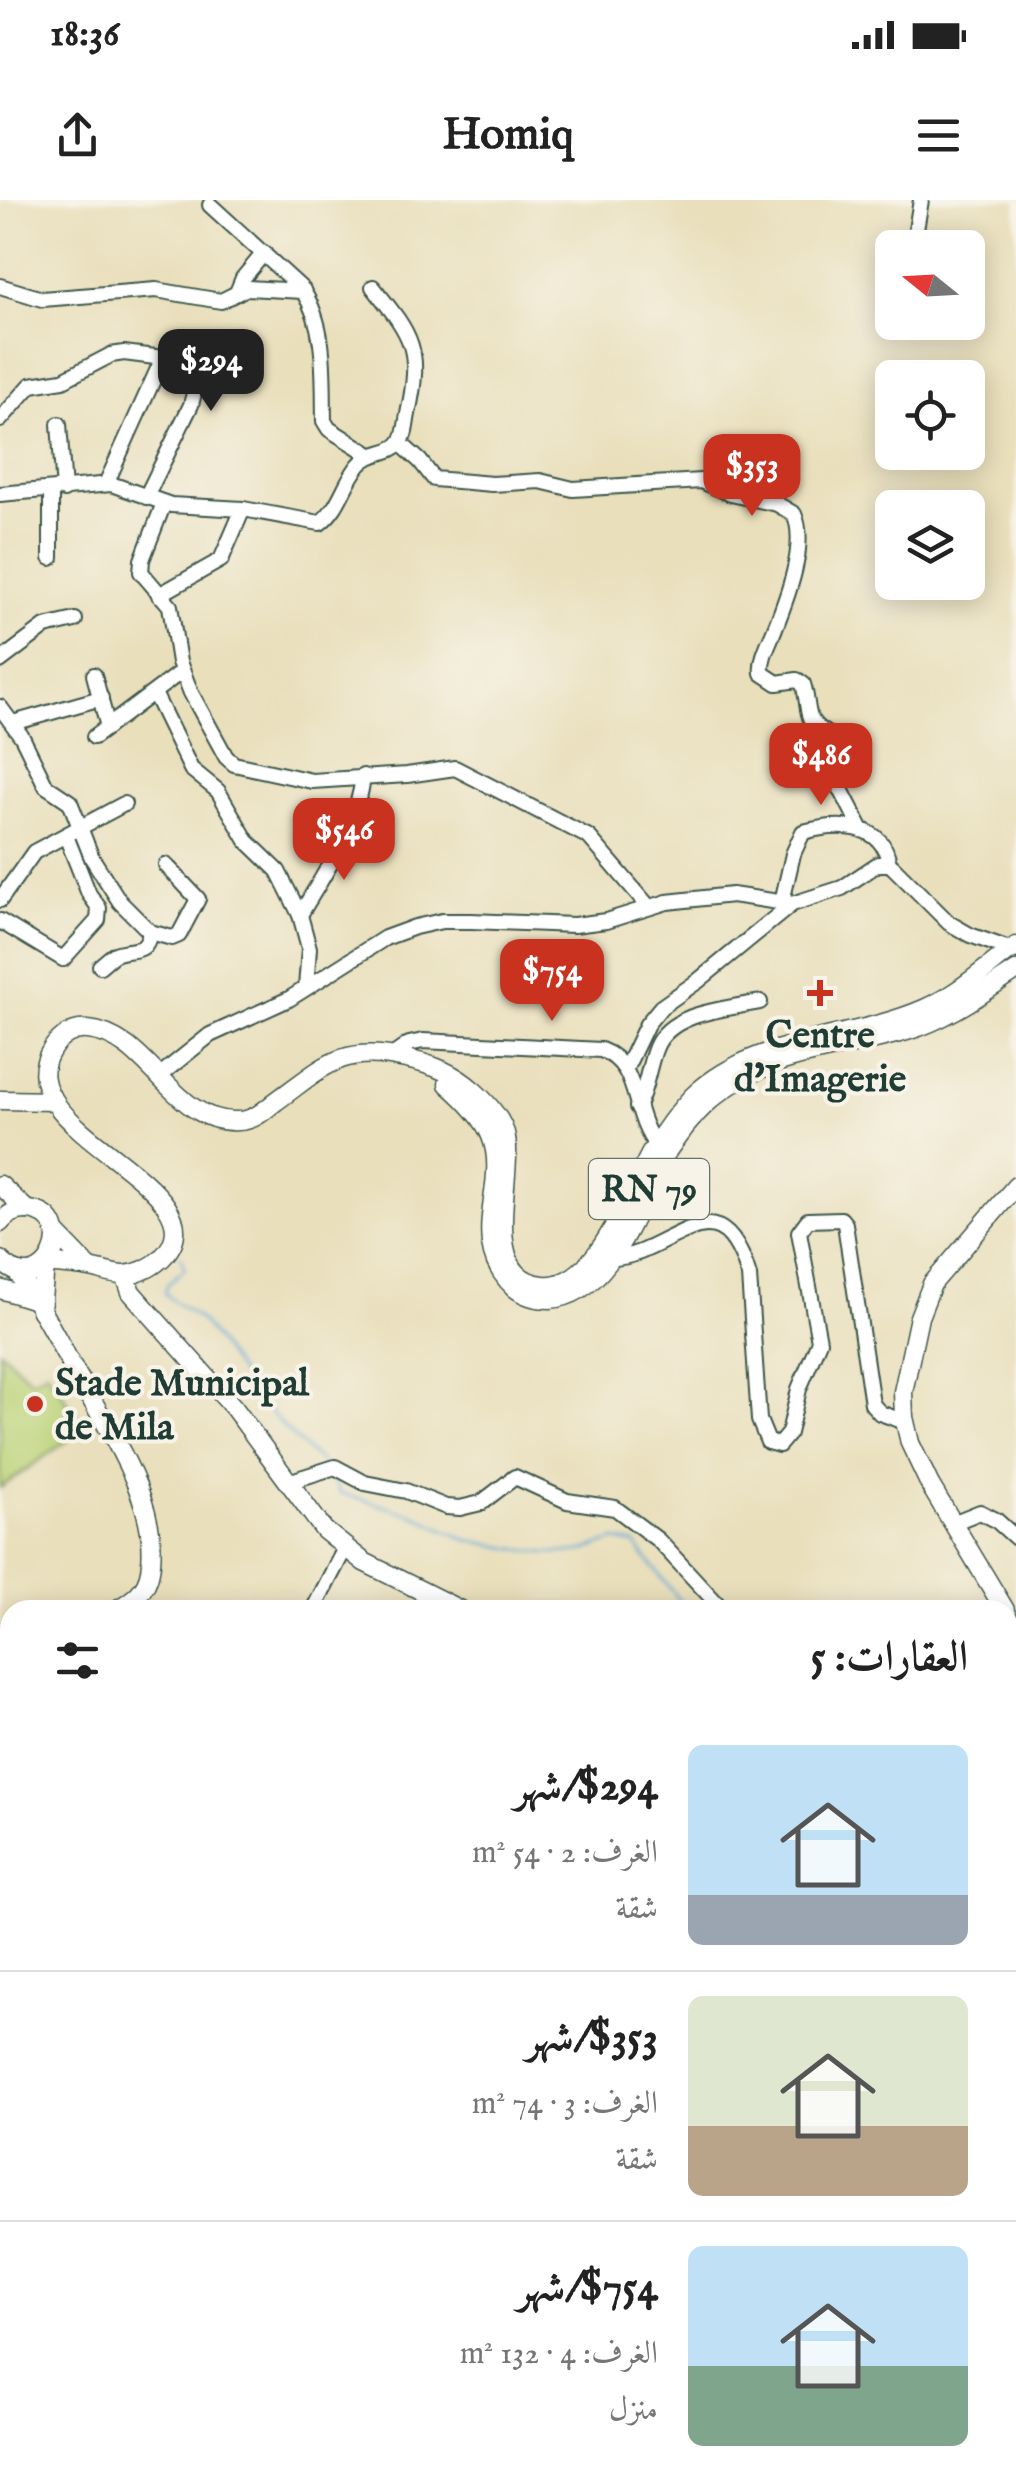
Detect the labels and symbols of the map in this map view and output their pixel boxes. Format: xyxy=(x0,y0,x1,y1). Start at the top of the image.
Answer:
north arrow xyxy=(875,230,985,340)
pin: $294 xyxy=(152,329,270,414)
pin: $353 xyxy=(693,434,811,519)
pin: $486 xyxy=(762,723,880,808)
pin: $546 xyxy=(285,798,403,883)
pin: $754 xyxy=(493,939,611,1024)
marker: Centre d'Imagerie xyxy=(807,980,833,1006)
place label: Centre d'Imagerie xyxy=(734,1013,907,1105)
road number: RN 79 xyxy=(589,1159,709,1219)
place label: Stade Municipal de Mila xyxy=(55,1361,310,1453)
marker: Stade Municipal de Mila xyxy=(24,1393,46,1415)

